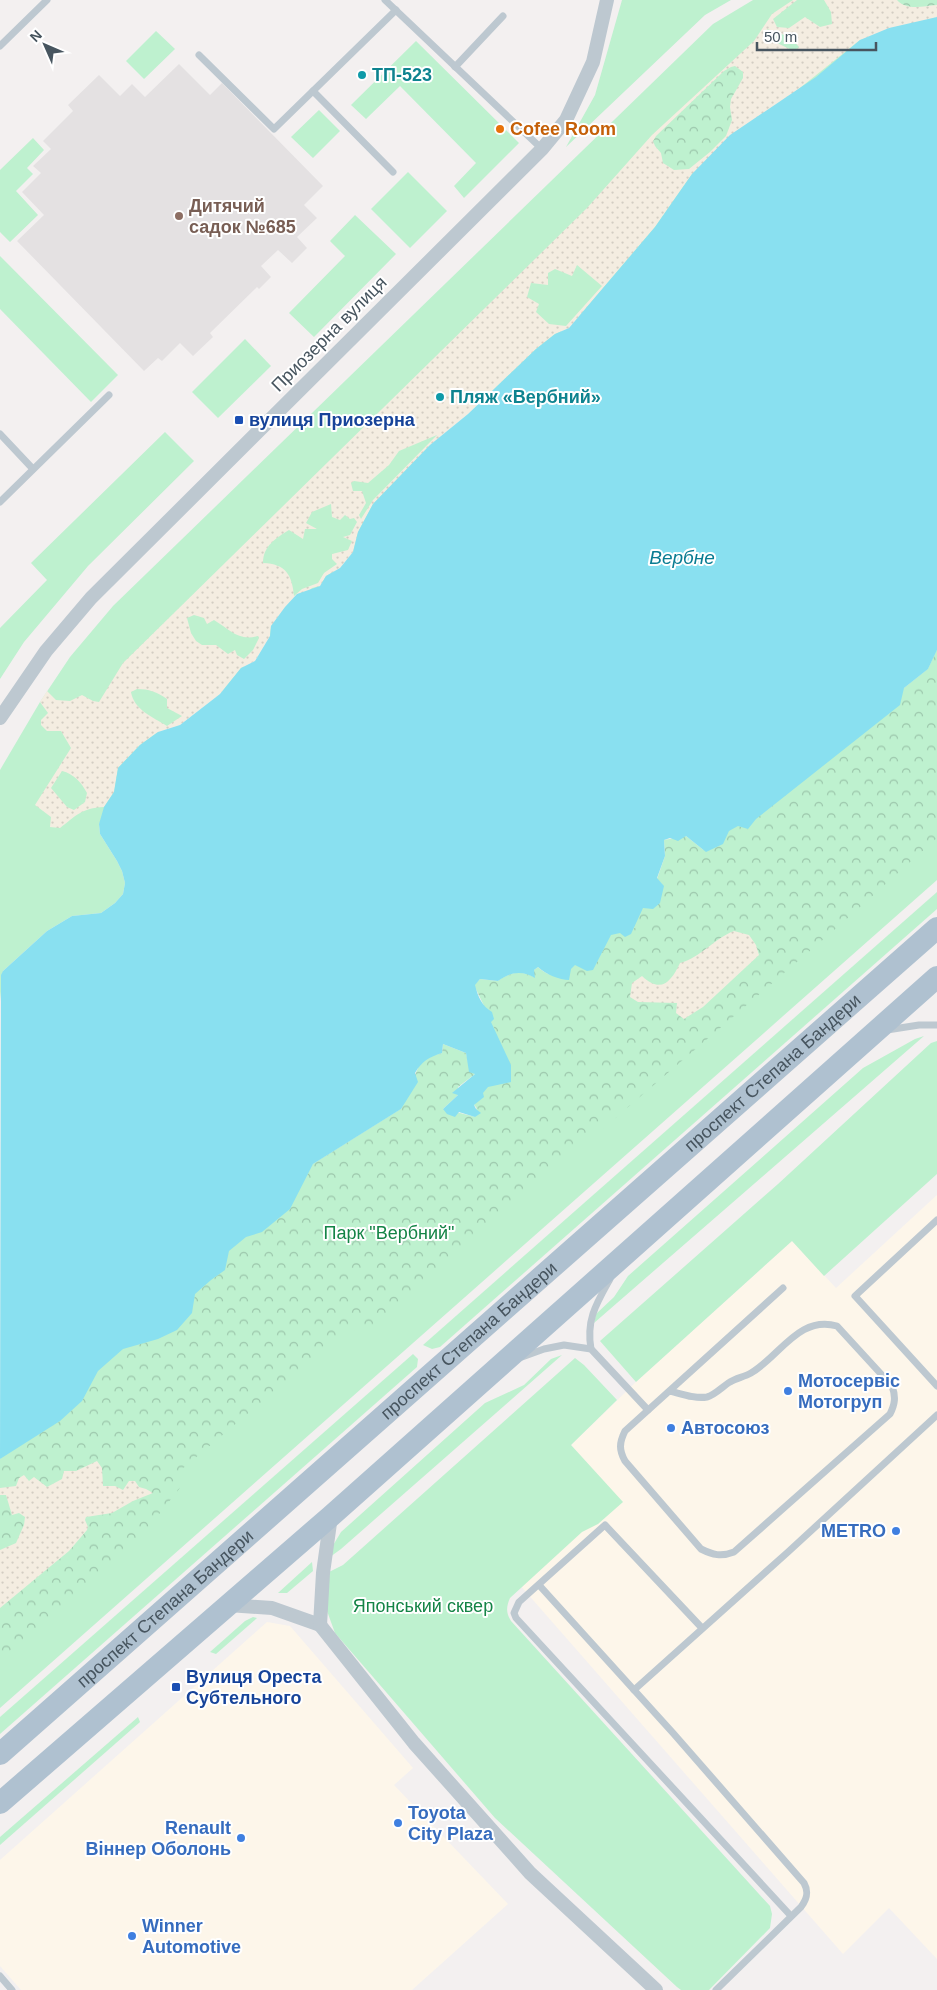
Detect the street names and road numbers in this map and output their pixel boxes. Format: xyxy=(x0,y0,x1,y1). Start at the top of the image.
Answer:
street label: Приозерна вулиця xyxy=(267,272,391,396)
street label: проспект Степана Бандери xyxy=(680,990,865,1156)
street label: проспект Степана Бандери xyxy=(377,1258,561,1424)
street label: проспект Степана Бандери xyxy=(73,1526,257,1691)

